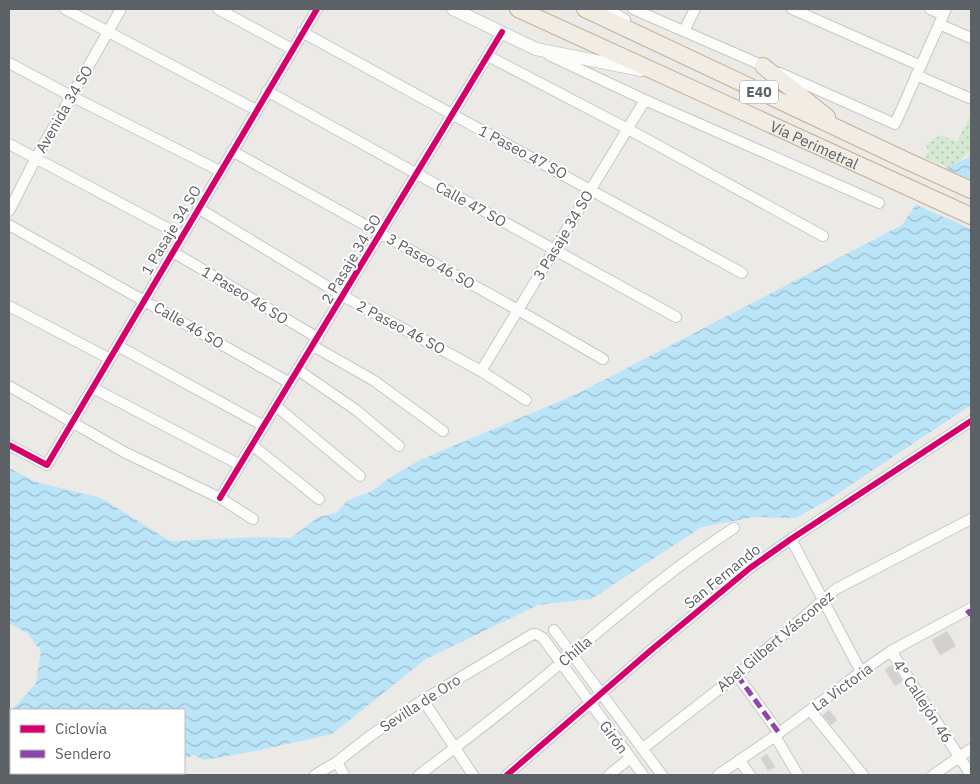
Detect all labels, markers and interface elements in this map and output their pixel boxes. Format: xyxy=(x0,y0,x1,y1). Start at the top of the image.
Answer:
street label: Avenida 34 SO xyxy=(31,62,97,156)
road number: E40 xyxy=(740,80,778,104)
street label: Vía Perimetral xyxy=(767,116,862,173)
street label: 1 Paseo 47 SO xyxy=(475,121,571,183)
street label: Calle 47 SO xyxy=(432,177,510,231)
street label: 1 Pasaje 34 SO xyxy=(137,182,205,278)
street label: 3 Pasaje 34 SO xyxy=(529,187,597,283)
street label: 2 Pasaje 34 SO xyxy=(317,211,385,307)
street label: 3 Paseo 46 SO xyxy=(384,229,478,293)
street label: 1 Paseo 46 SO xyxy=(198,262,292,328)
street label: 2 Paseo 46 SO xyxy=(353,296,449,358)
street label: Calle 46 SO xyxy=(150,297,228,353)
street label: San Fernando xyxy=(680,539,764,613)
street label: Abel Gilbert Vásconez xyxy=(712,586,838,696)
street label: Chilla xyxy=(554,632,596,670)
street label: 4° Callejón 46 xyxy=(889,656,957,746)
street label: La Victoria xyxy=(808,659,876,715)
street label: Sevilla de Oro xyxy=(376,670,464,736)
legend xyxy=(10,709,185,774)
street label: Girón xyxy=(596,717,632,757)
text: Ciclovía xyxy=(55,719,107,738)
text: Sendero xyxy=(55,744,111,763)

